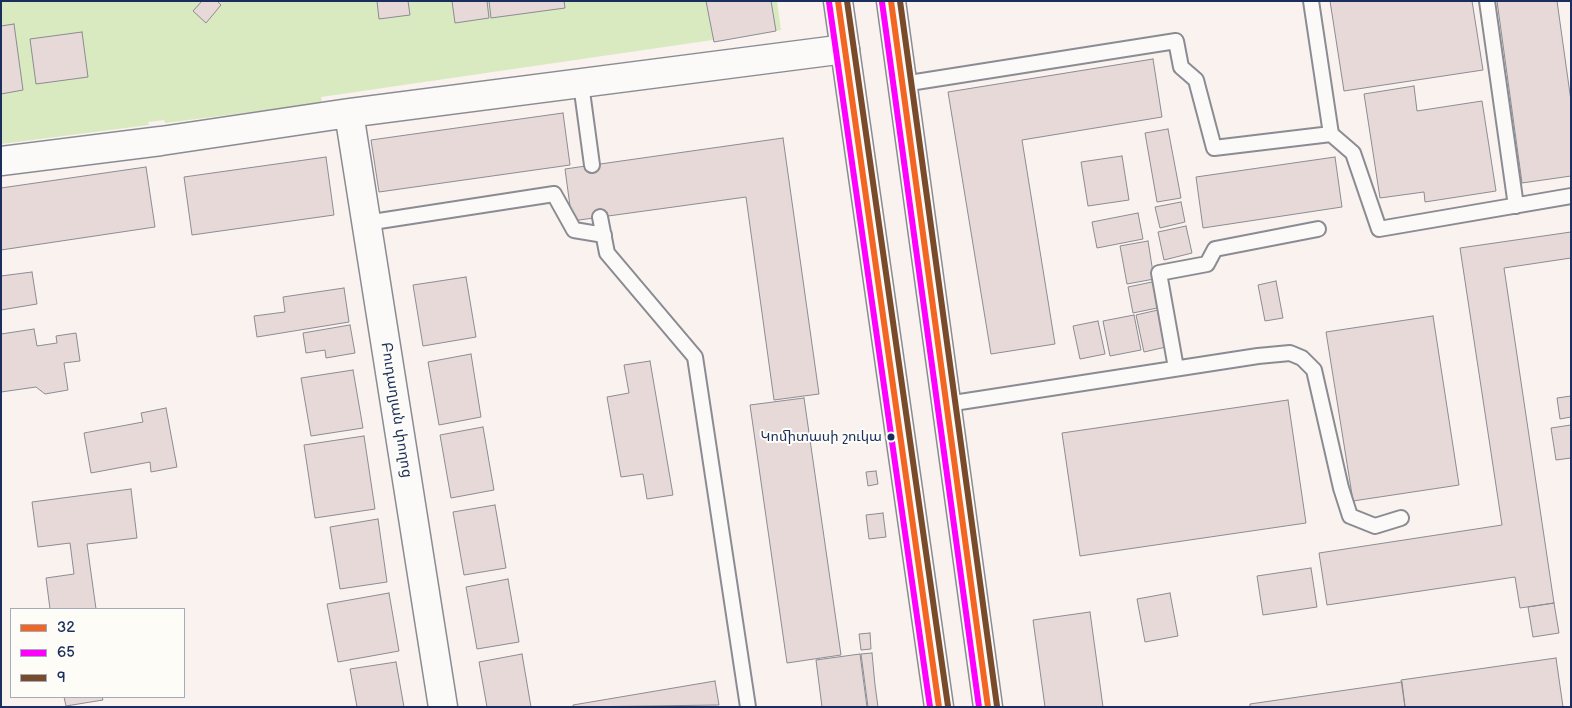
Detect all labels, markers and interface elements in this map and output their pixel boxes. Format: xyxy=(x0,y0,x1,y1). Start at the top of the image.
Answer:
street label: Բուդաղյան փողոց xyxy=(376,341,416,479)
place label: Կոմիտասի շուկա xyxy=(761,429,882,445)
marker: Կոմիտասի շուկա xyxy=(886,432,896,442)
legend xyxy=(10,608,185,698)
text: 32 xyxy=(57,618,75,637)
text: 65 xyxy=(57,643,75,662)
text: 9 xyxy=(57,668,66,687)

